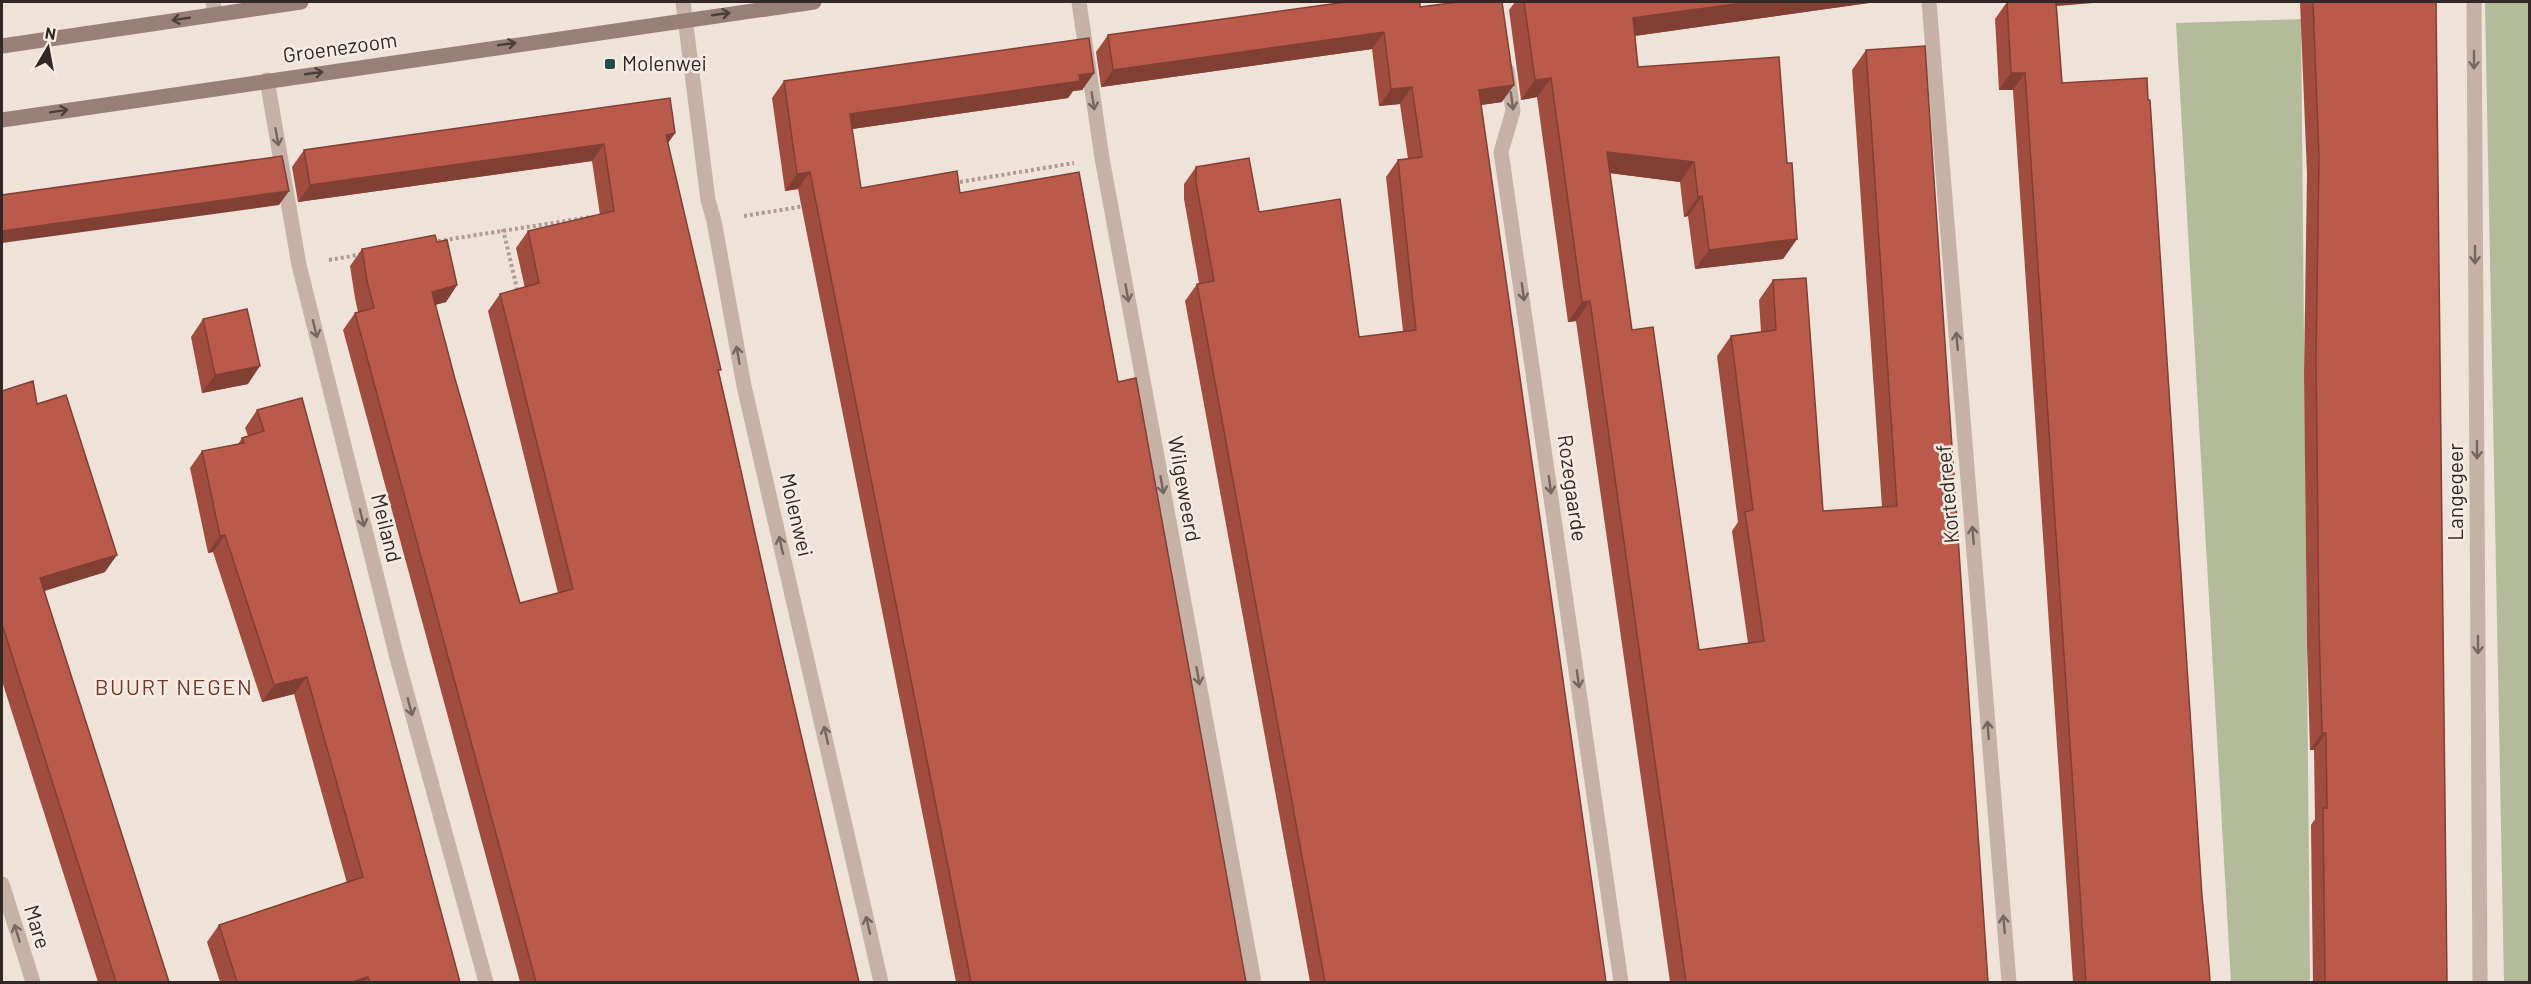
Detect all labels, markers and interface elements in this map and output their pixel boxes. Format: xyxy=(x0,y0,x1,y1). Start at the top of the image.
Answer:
one-way arrow xyxy=(711,8,731,19)
one-way arrow xyxy=(172,13,191,24)
north arrow xyxy=(18,18,78,78)
text: N xyxy=(44,22,58,43)
street label: Groenezoom xyxy=(281,26,398,67)
one-way arrow xyxy=(497,39,517,50)
one-way arrow xyxy=(2468,49,2480,69)
place label: Molenwei xyxy=(622,50,707,75)
marker: Molenwei xyxy=(603,57,617,71)
one-way arrow xyxy=(304,67,324,78)
one-way arrow xyxy=(1088,91,1099,110)
one-way arrow xyxy=(1506,91,1517,110)
one-way arrow xyxy=(49,105,69,116)
one-way arrow xyxy=(272,127,283,147)
one-way arrow xyxy=(2469,244,2481,264)
one-way arrow xyxy=(1517,282,1528,302)
one-way arrow xyxy=(1122,283,1133,302)
one-way arrow xyxy=(309,319,321,338)
one-way arrow xyxy=(1951,332,1962,352)
one-way arrow xyxy=(732,346,743,365)
street label: Rozegaarde xyxy=(1554,433,1593,543)
street label: Wilgeweerd xyxy=(1164,434,1207,544)
one-way arrow xyxy=(2471,439,2483,459)
street label: Langegeer xyxy=(2442,443,2467,541)
street label: Kortedreef xyxy=(1930,444,1963,545)
street label: Molenwei xyxy=(776,470,819,559)
one-way arrow xyxy=(1157,474,1168,494)
one-way arrow xyxy=(1545,475,1556,495)
street label: Meiland xyxy=(367,491,408,565)
one-way arrow xyxy=(356,508,368,527)
one-way arrow xyxy=(1967,526,1978,546)
one-way arrow xyxy=(775,536,787,555)
one-way arrow xyxy=(2472,634,2484,654)
one-way arrow xyxy=(1193,666,1204,686)
one-way arrow xyxy=(1572,668,1583,688)
district label: BUURT NEGEN xyxy=(95,673,253,699)
one-way arrow xyxy=(405,697,416,716)
one-way arrow xyxy=(1983,720,1994,740)
one-way arrow xyxy=(819,726,831,745)
street label: Mare xyxy=(20,902,57,951)
one-way arrow xyxy=(1998,915,2009,935)
one-way arrow xyxy=(862,916,874,935)
one-way arrow xyxy=(11,924,22,943)

